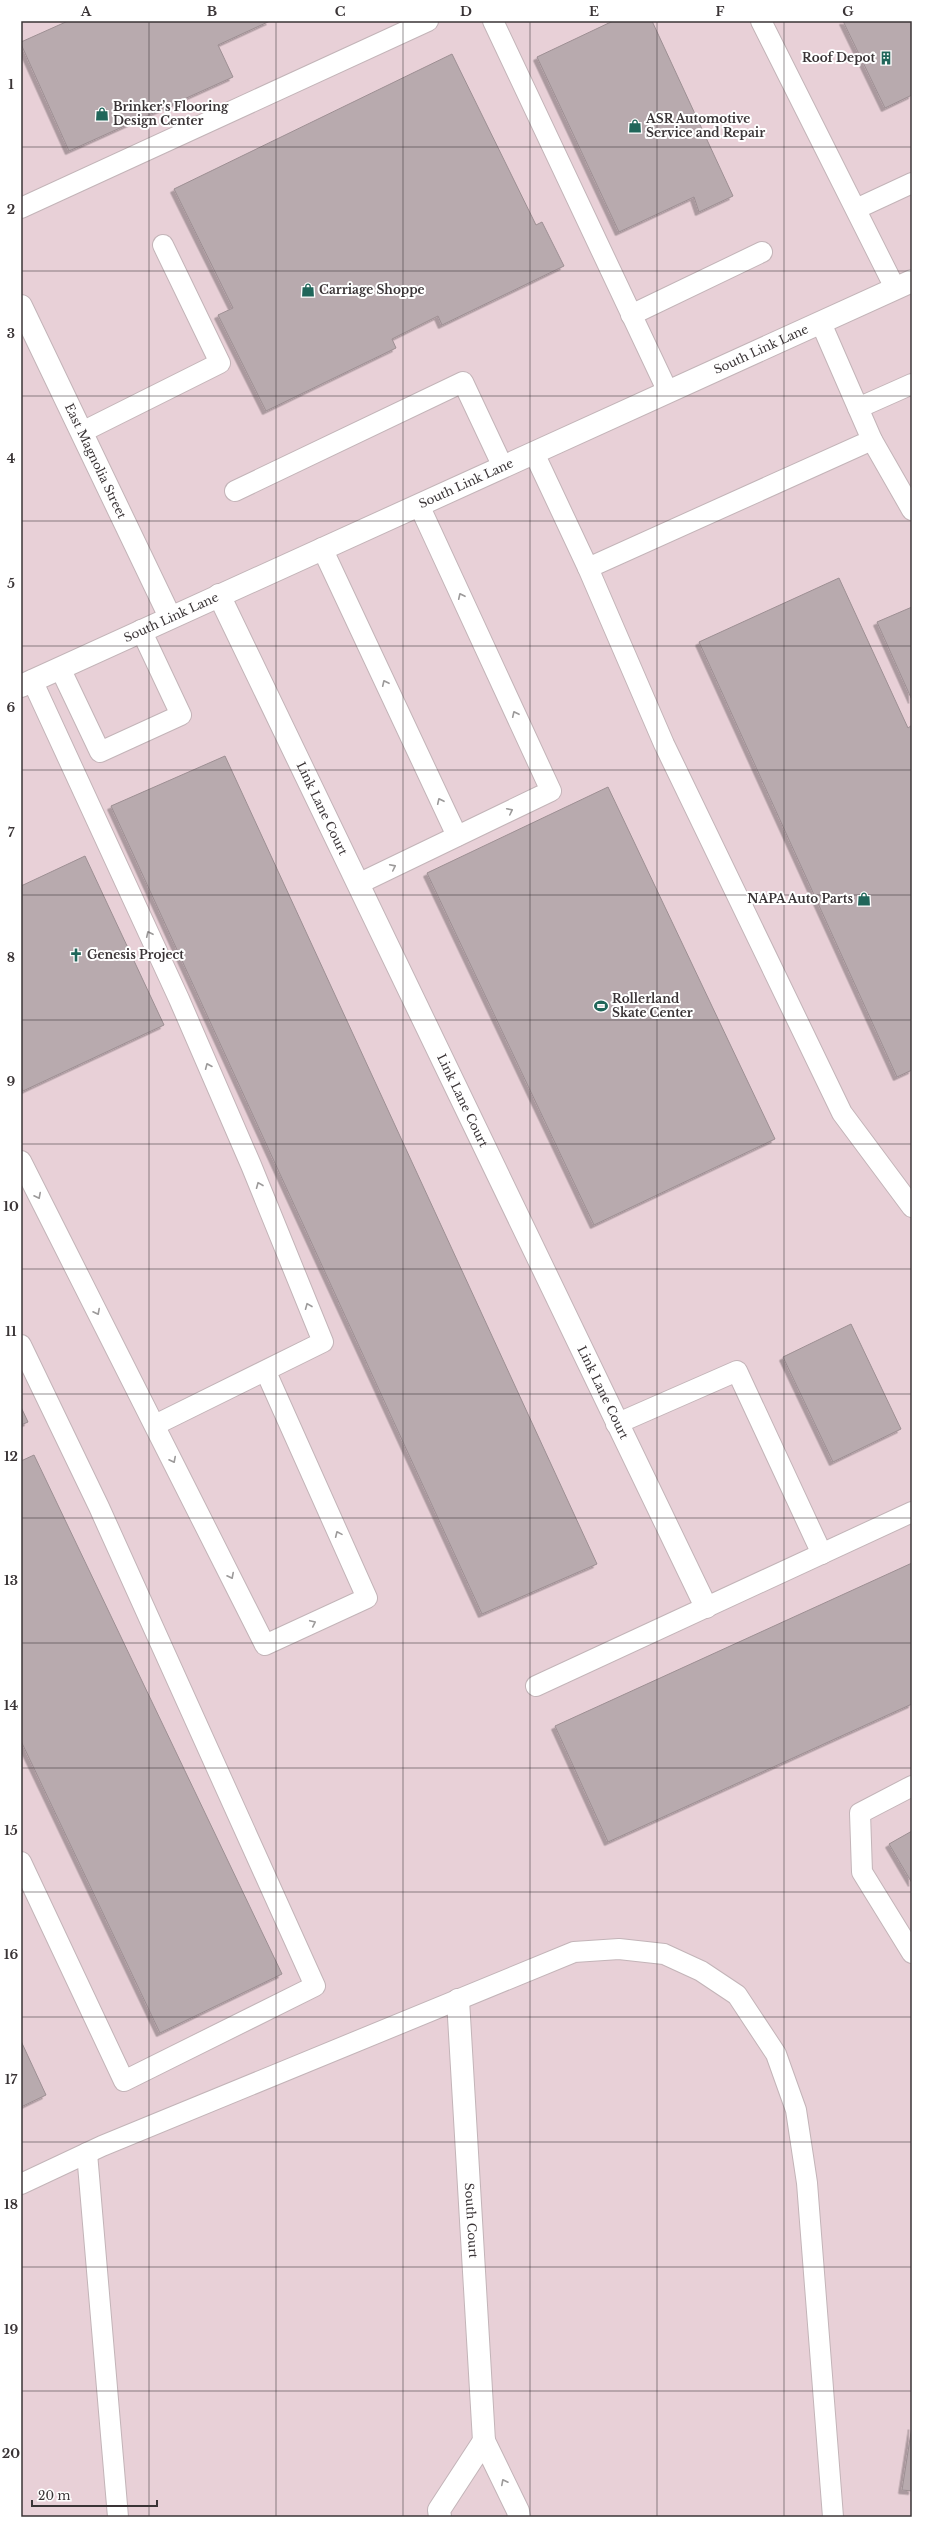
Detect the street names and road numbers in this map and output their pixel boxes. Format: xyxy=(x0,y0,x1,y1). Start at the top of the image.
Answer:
street label: South Link Lane xyxy=(711,321,811,377)
street label: East Magnolia Street xyxy=(62,401,130,521)
street label: South Link Lane xyxy=(416,455,516,511)
street label: South Link Lane xyxy=(121,589,221,645)
street label: Link Lane Court xyxy=(293,759,351,858)
street label: Link Lane Court xyxy=(434,1051,492,1150)
street label: Link Lane Court xyxy=(574,1343,632,1442)
street label: South Court xyxy=(462,2182,481,2259)

